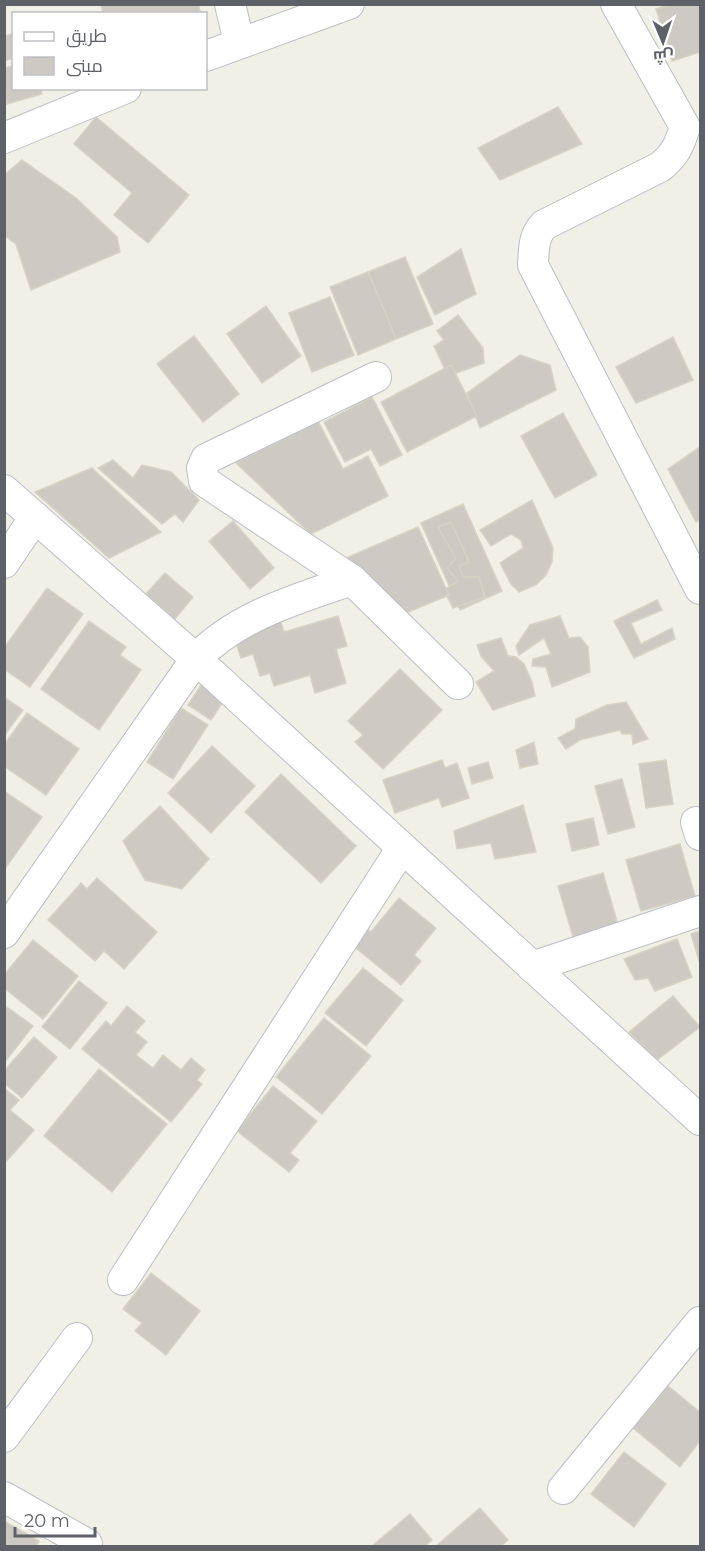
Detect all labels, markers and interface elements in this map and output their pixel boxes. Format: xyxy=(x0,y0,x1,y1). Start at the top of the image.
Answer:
legend xyxy=(12,12,207,90)
north arrow xyxy=(633,12,693,72)
text: طريق xyxy=(66,25,107,48)
text: ش xyxy=(653,47,674,66)
text: مبنى xyxy=(66,55,103,77)
scale bar xyxy=(15,1500,94,1538)
text: 20 m xyxy=(24,1510,70,1532)

